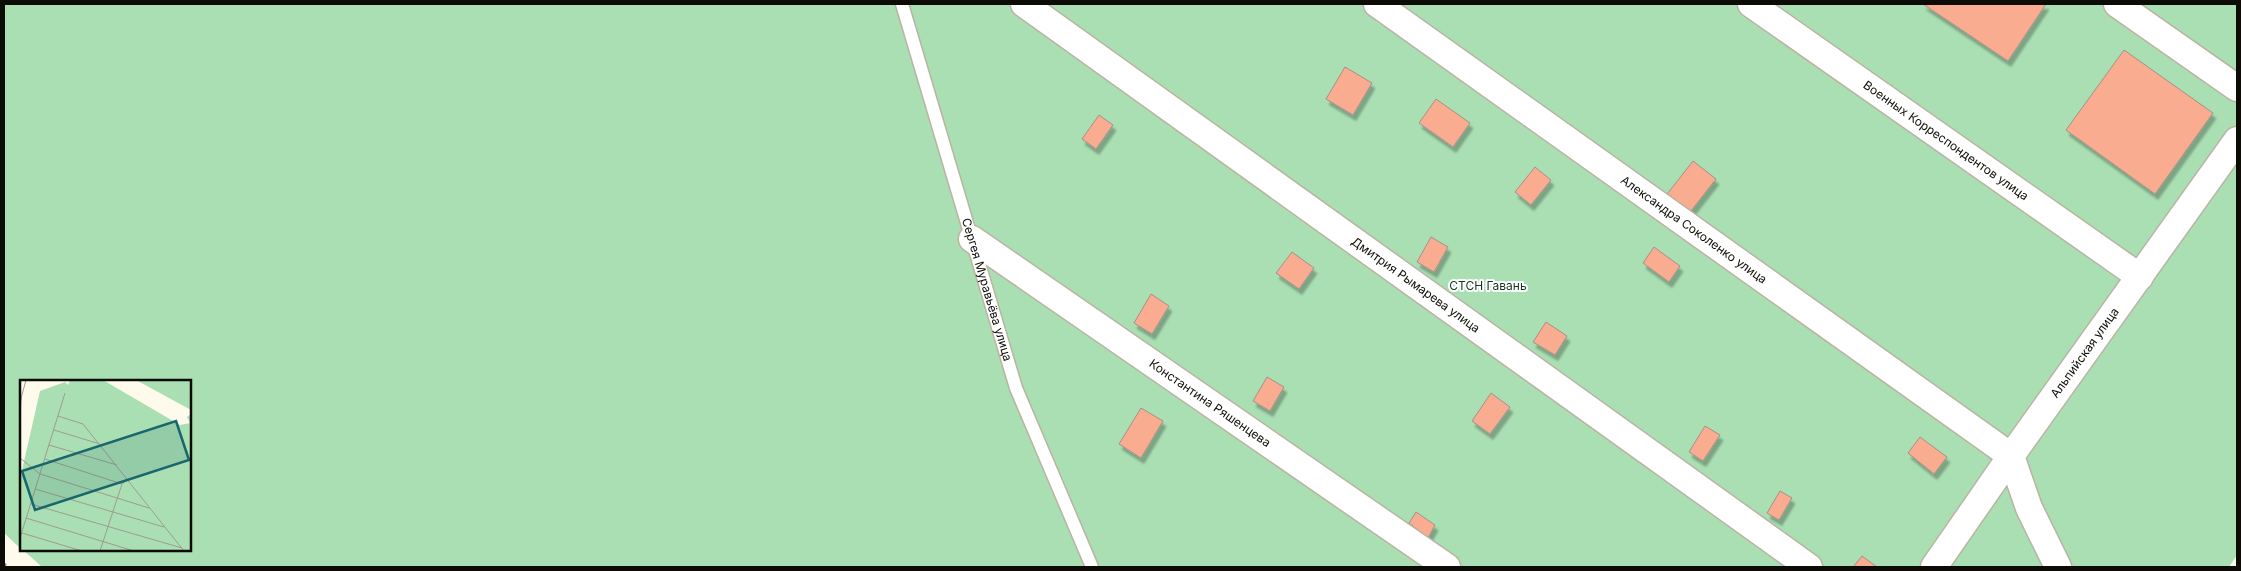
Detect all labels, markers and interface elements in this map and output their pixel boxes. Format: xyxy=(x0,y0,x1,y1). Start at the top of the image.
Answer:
street label: Военных Корреспондентов улица xyxy=(1861,77,2032,203)
street label: Александра Соколенко улица xyxy=(1618,172,1770,287)
street label: Сергея Муравьёва улица xyxy=(959,216,1016,363)
street label: Дмитрия Рымарева улица xyxy=(1349,233,1483,336)
park label: СТСН Гавань xyxy=(1449,278,1527,293)
street label: Альпийская улица xyxy=(2047,304,2122,401)
street label: Константина Ряшенцева xyxy=(1146,356,1274,450)
inset map xyxy=(20,380,191,551)

